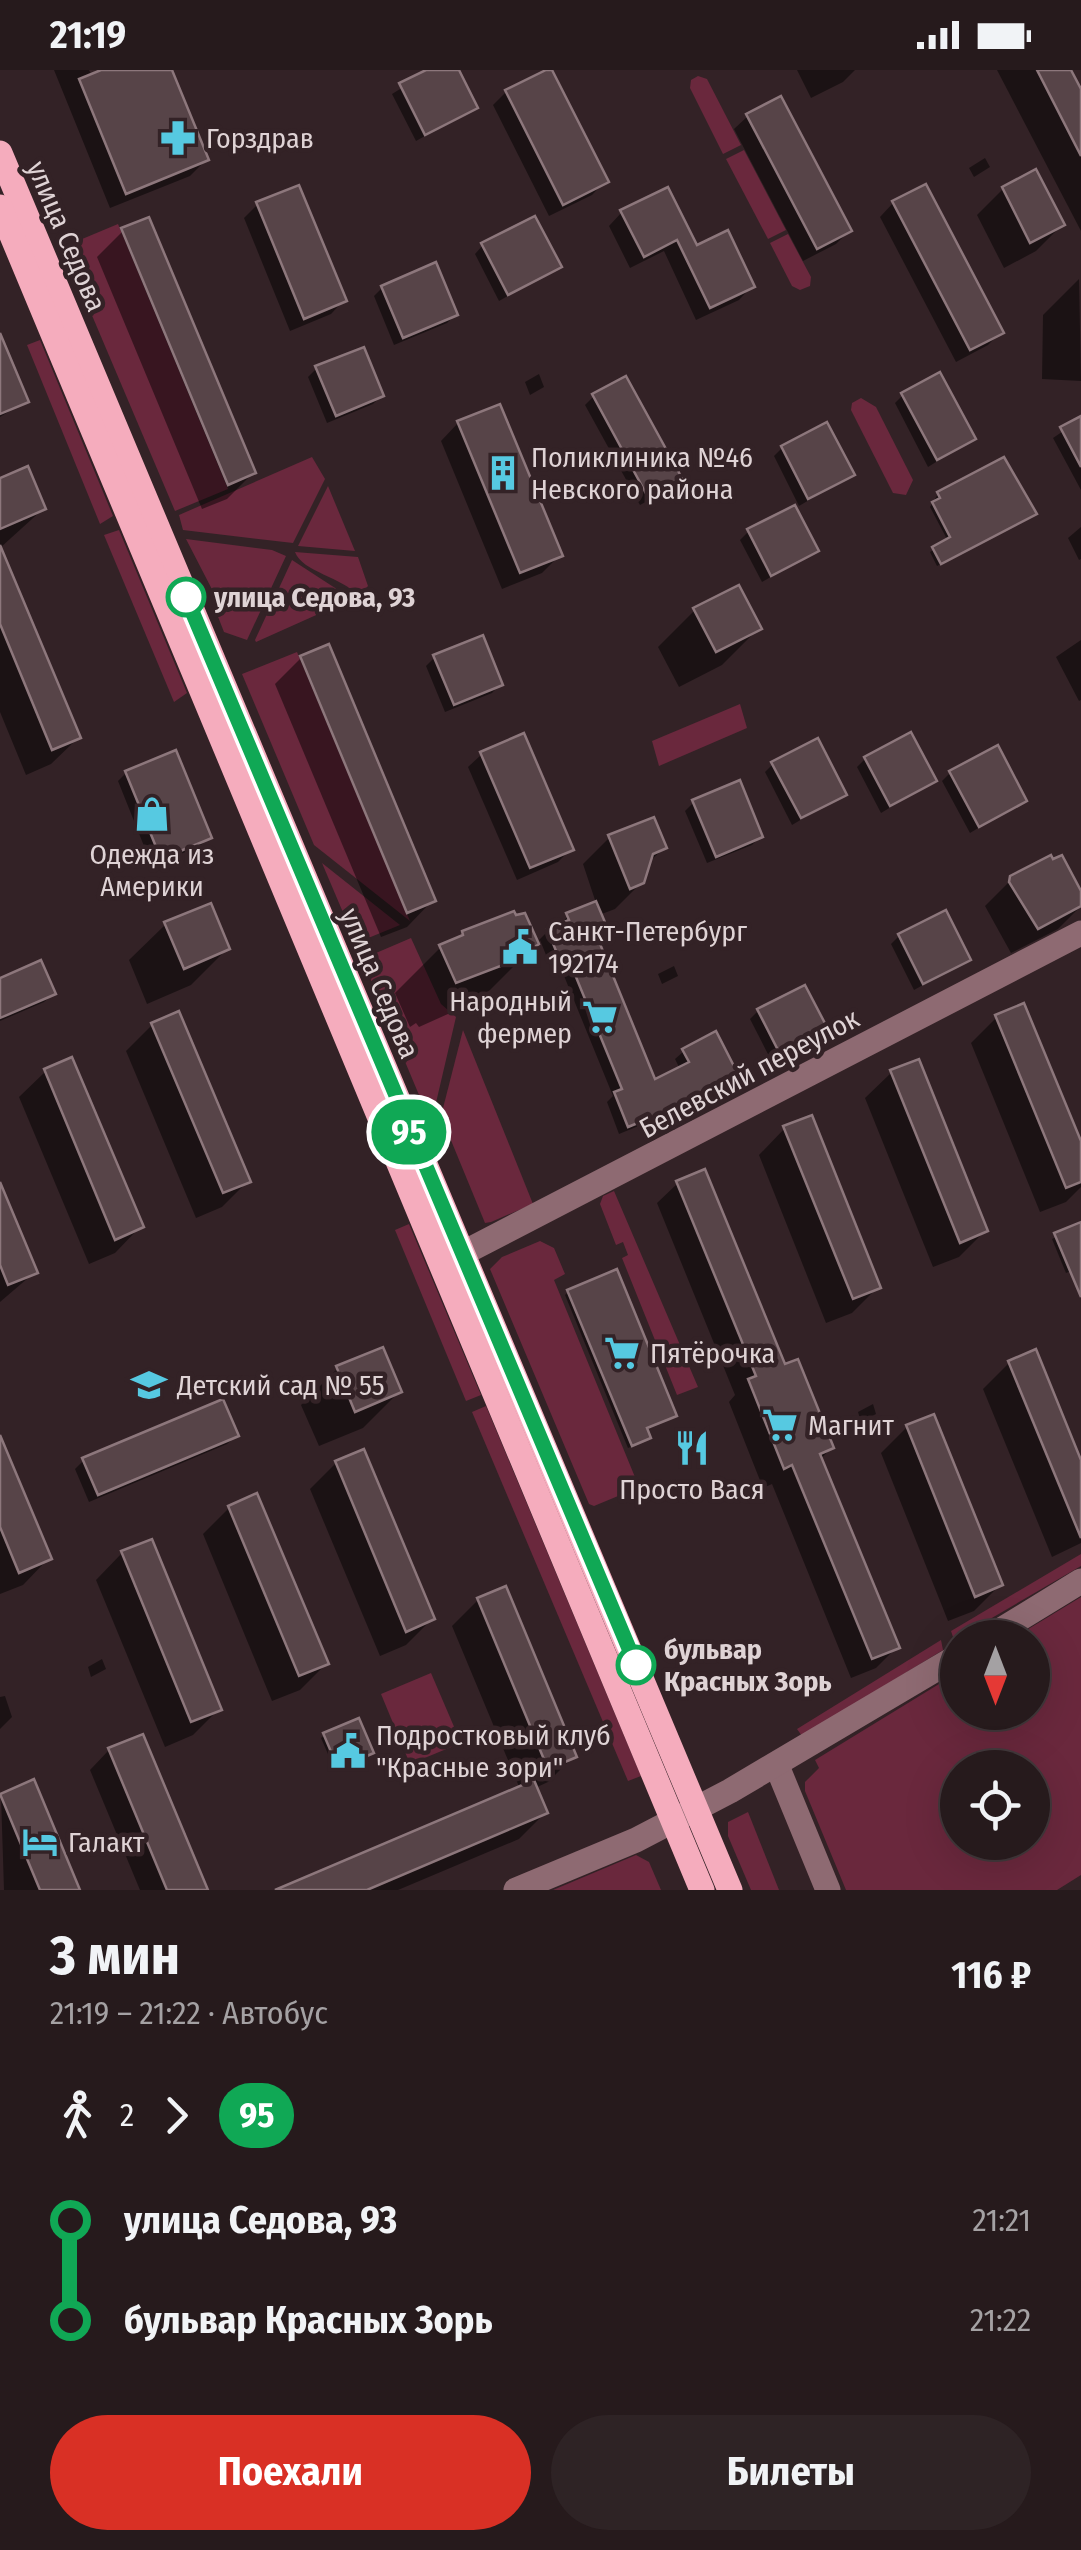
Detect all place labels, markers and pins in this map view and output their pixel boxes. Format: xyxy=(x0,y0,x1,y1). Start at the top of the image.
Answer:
pharmacy icon: Горздрав xyxy=(159,119,197,157)
place label: Горздрав xyxy=(206,122,314,155)
place label: Поликлиника №46 Невского района xyxy=(531,441,753,506)
building icon: Поликлиника №46 Невского района xyxy=(484,454,522,492)
marker: улица Седова, 93 xyxy=(167,578,205,616)
place label: улица Седова, 93 xyxy=(213,581,415,614)
shop icon: Одежда из Америки xyxy=(133,795,171,833)
place label: Одежда из Америки xyxy=(90,838,214,903)
place label: Санкт-Петербург 192174 xyxy=(548,915,747,980)
public building icon: Санкт-Петербург 192174 xyxy=(501,928,539,966)
place label: Народный фермер xyxy=(449,985,572,1050)
supermarket icon: Народный фермер xyxy=(581,998,619,1036)
supermarket icon: Пятёрочка xyxy=(603,1334,641,1372)
place label: Пятёрочка xyxy=(650,1337,775,1370)
school or university icon: Детский сад № 55 xyxy=(130,1366,168,1404)
place label: Детский сад № 55 xyxy=(176,1369,385,1402)
supermarket icon: Магнит xyxy=(761,1406,799,1444)
place label: Магнит xyxy=(808,1409,894,1442)
restaurant icon: Просто Вася xyxy=(673,1429,711,1467)
place label: Просто Вася xyxy=(619,1473,765,1506)
place label: бульвар Красных Зорь xyxy=(664,1633,832,1698)
marker: бульвар Красных Зорь xyxy=(617,1646,655,1684)
place label: Подростковый клуб "Красные зори" xyxy=(376,1719,611,1784)
public building icon: Подростковый клуб "Красные зори" xyxy=(329,1732,367,1770)
hotel icon: Галакт xyxy=(21,1823,59,1861)
place label: Галакт xyxy=(68,1826,145,1859)

